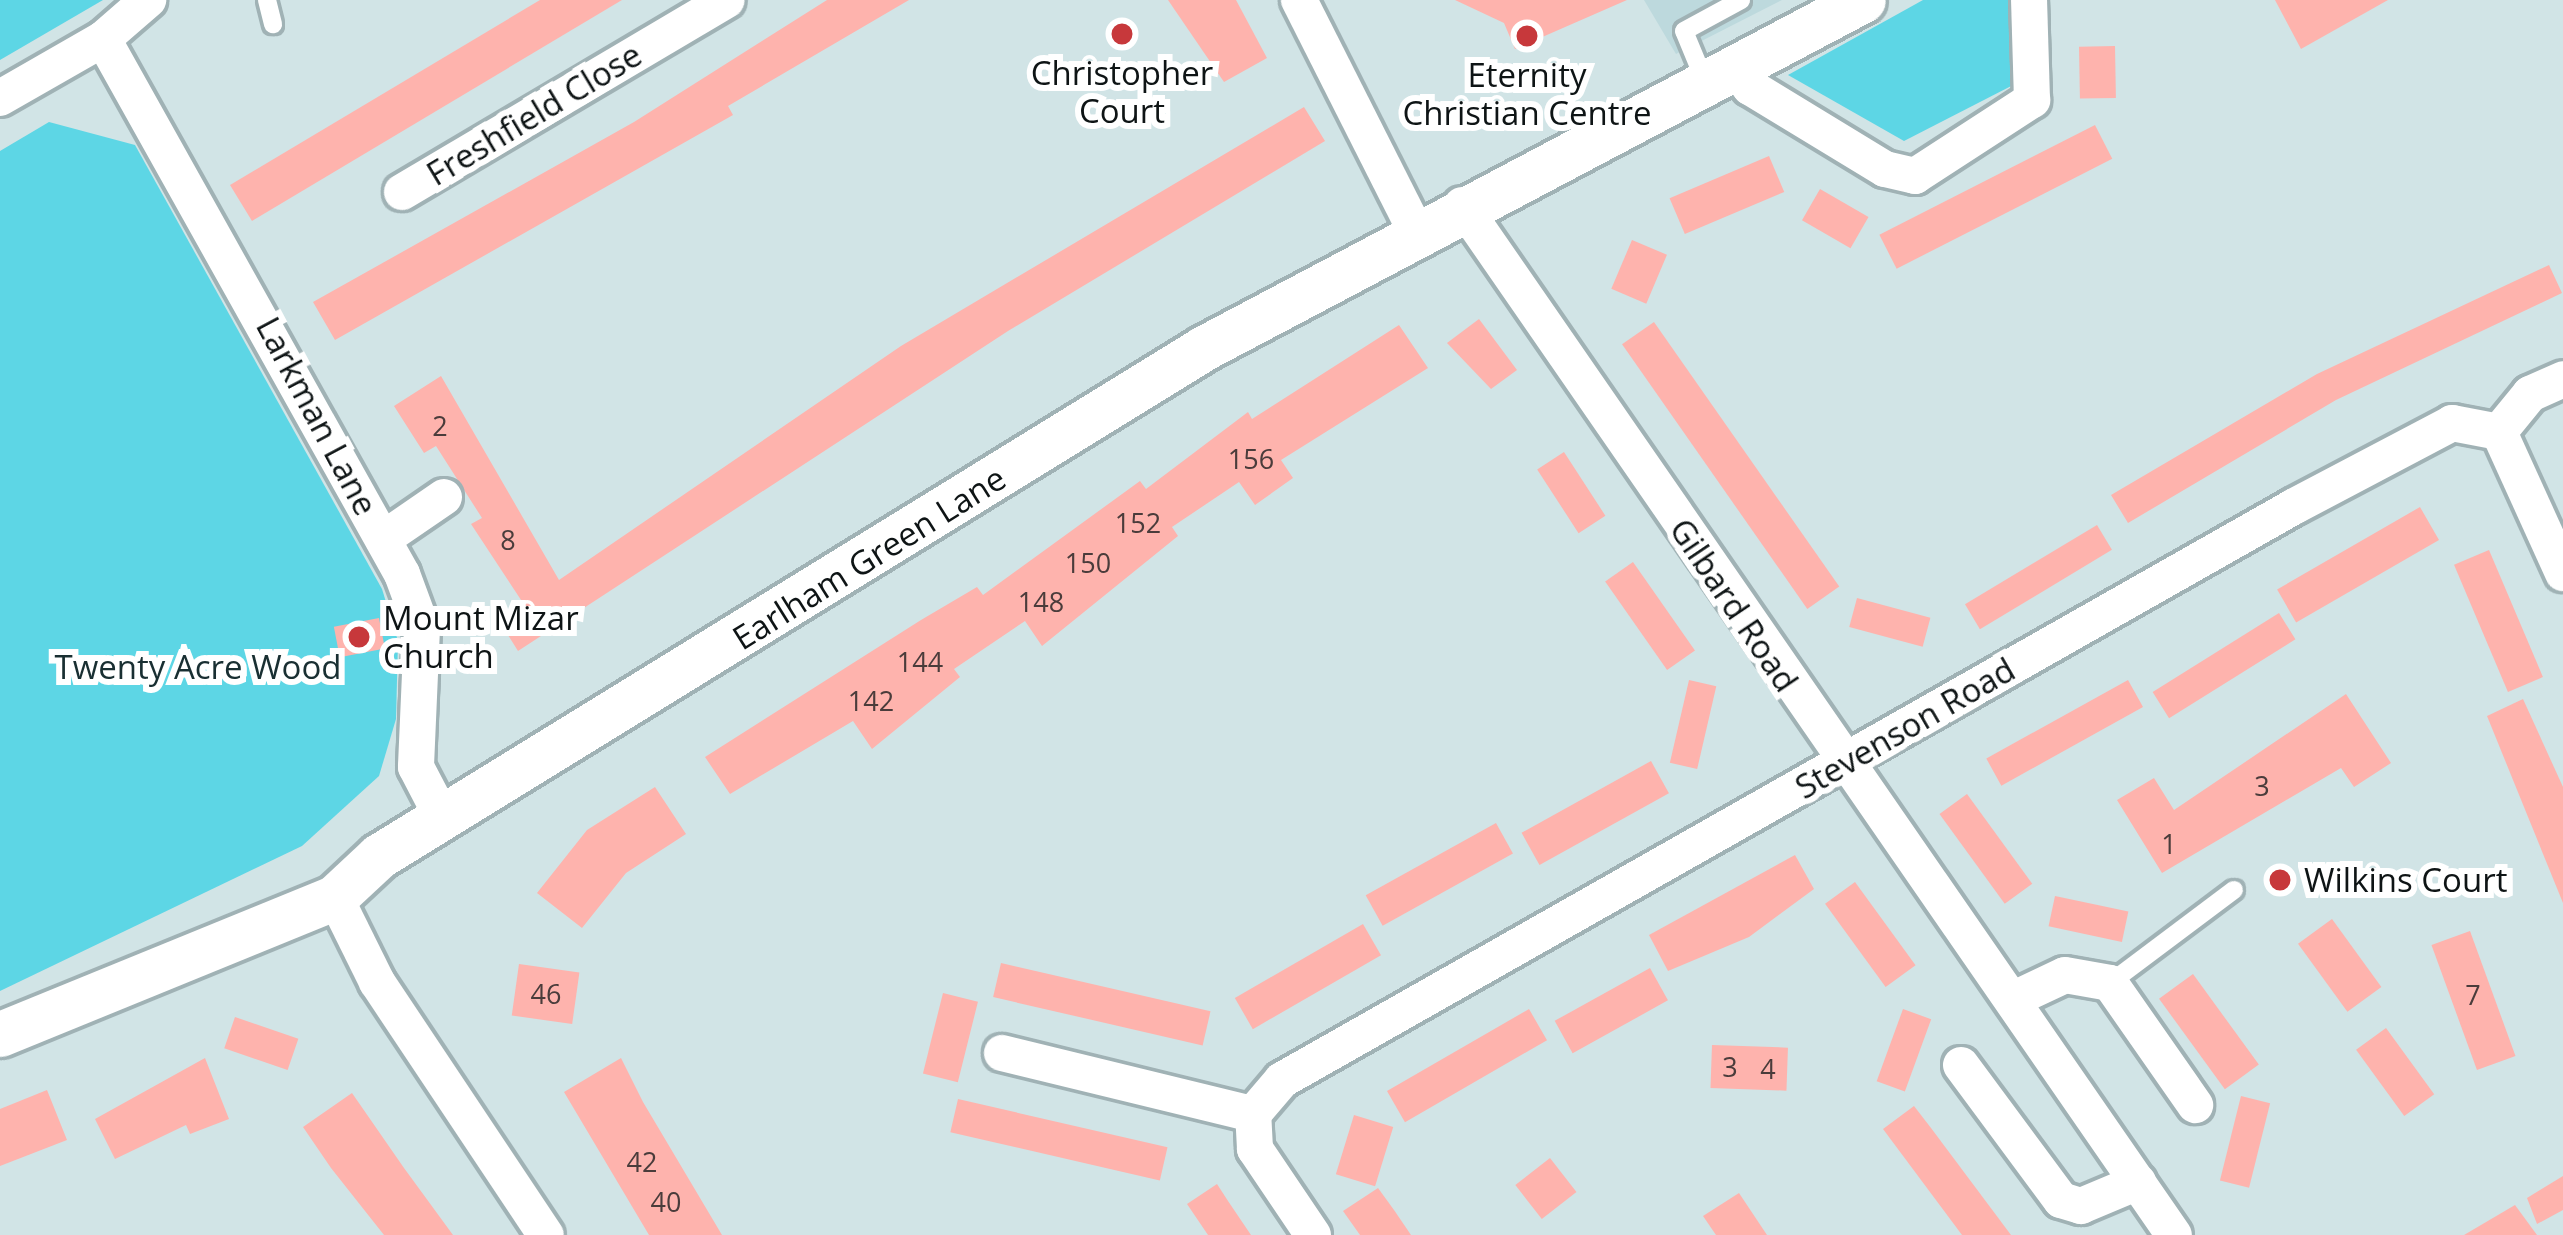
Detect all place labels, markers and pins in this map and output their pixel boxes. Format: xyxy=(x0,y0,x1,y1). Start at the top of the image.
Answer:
marker: Christopher Court xyxy=(1109,21,1135,47)
marker: Eternity Christian Centre xyxy=(1514,23,1540,49)
place label: Christopher Court xyxy=(1031,53,1213,131)
place label: Eternity Christian Centre xyxy=(1402,55,1652,133)
place label: Mount Mizar Church xyxy=(383,598,579,676)
marker: Mount Mizar Church xyxy=(346,624,372,650)
place label: Wilkins Court xyxy=(2304,860,2507,900)
marker: Wilkins Court xyxy=(2267,867,2293,893)

